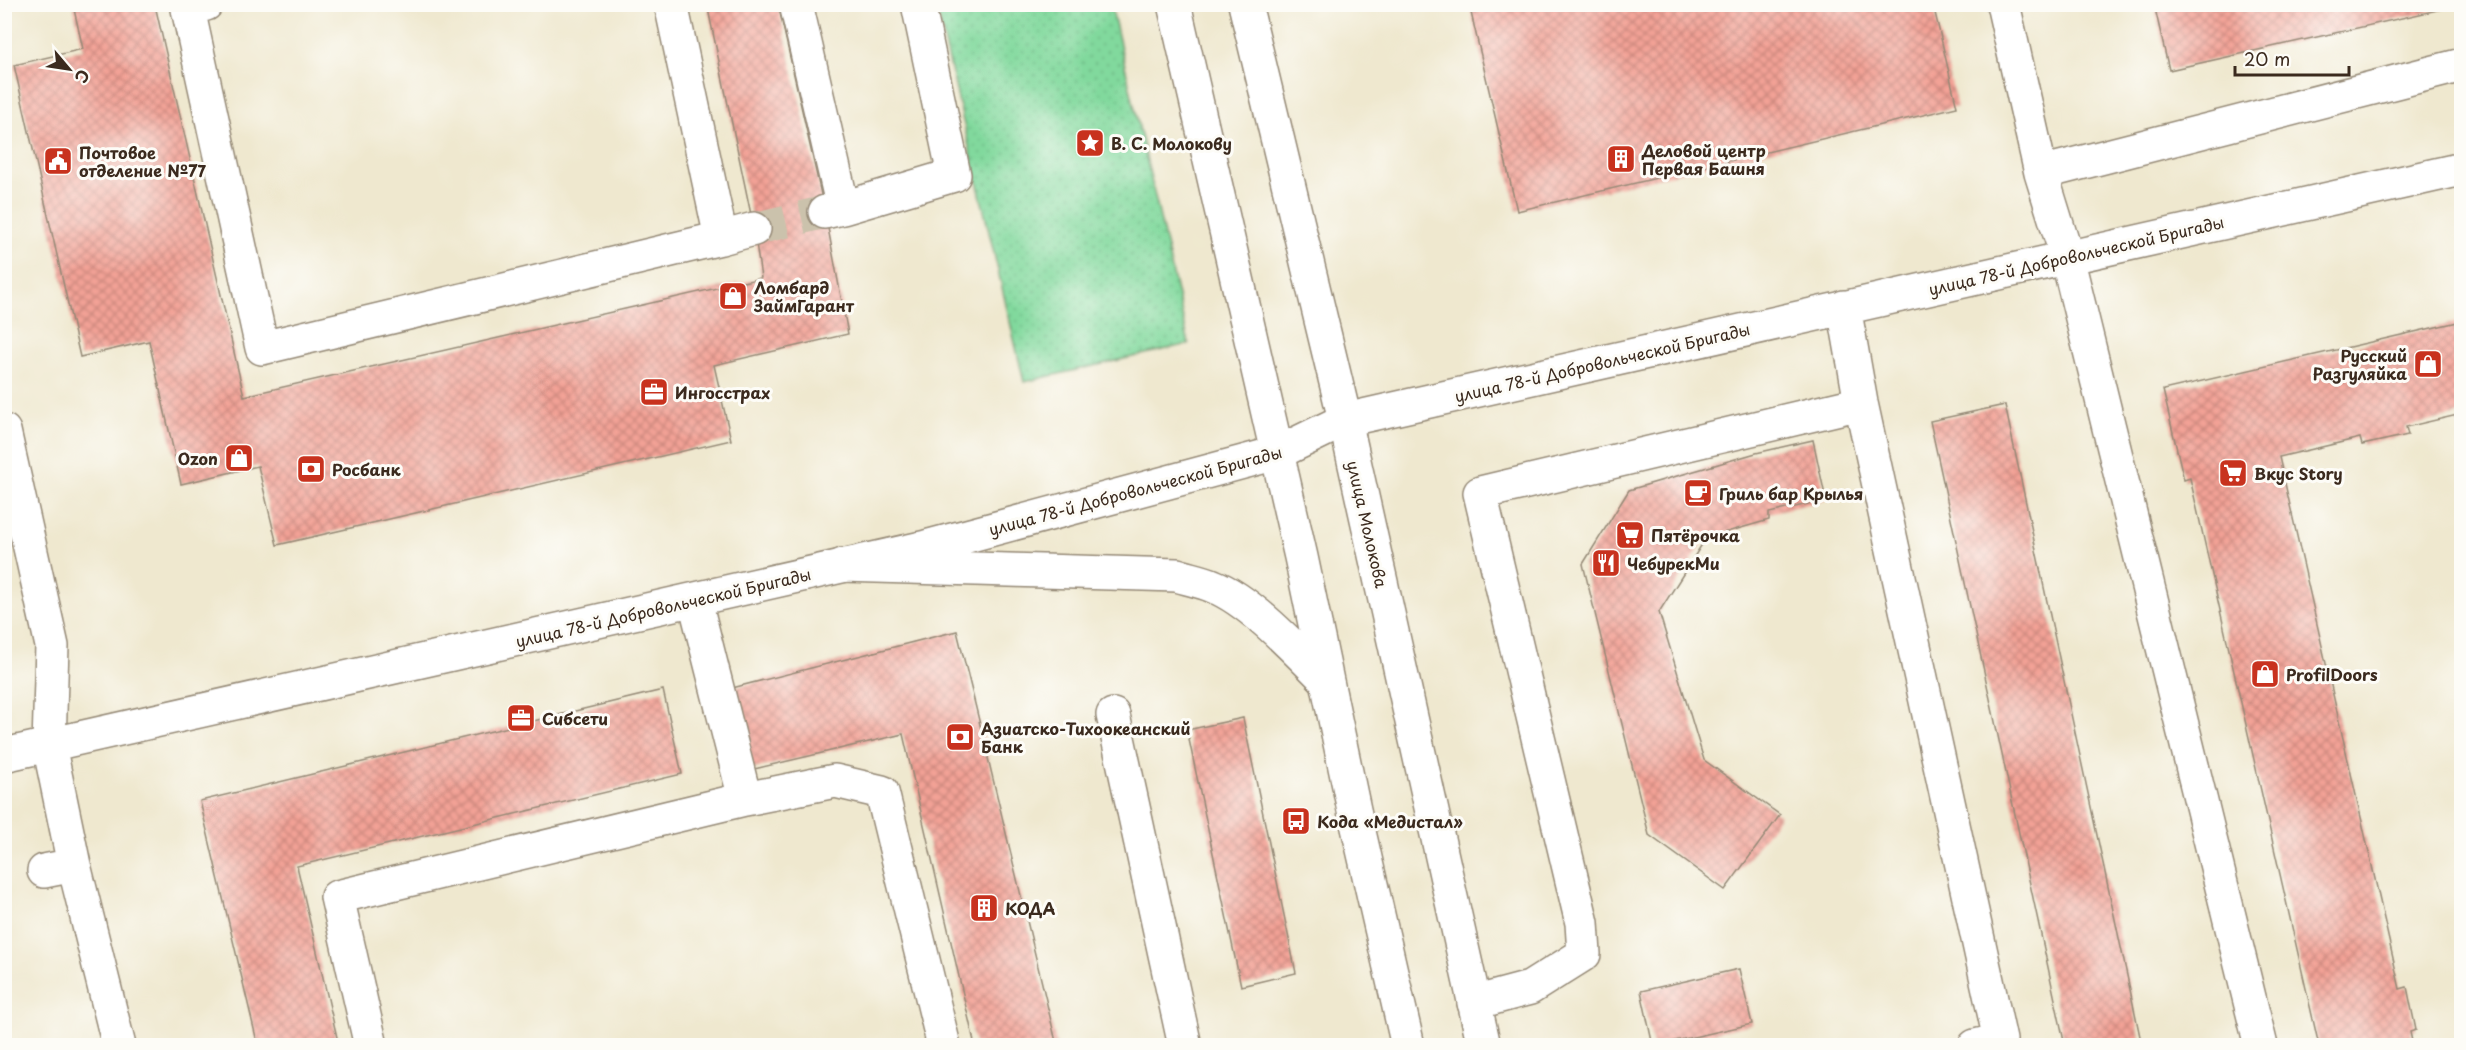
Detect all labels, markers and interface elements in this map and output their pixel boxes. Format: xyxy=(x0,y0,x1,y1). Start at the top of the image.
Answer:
north arrow xyxy=(39,39,99,99)
scale bar xyxy=(2235,39,2349,77)
text: 20 m xyxy=(2244,45,2290,72)
text: С xyxy=(70,66,96,88)
place icon: В. С. Молокову xyxy=(1074,127,1106,159)
place label: В. С. Молокову xyxy=(1111,131,1232,155)
place label: Деловой центр Первая Башня xyxy=(1641,138,1766,180)
place label: Почтовое отделение №77 xyxy=(79,140,206,182)
building icon: Деловой центр Первая Башня xyxy=(1605,143,1637,175)
public building icon: Почтовое отделение №77 xyxy=(42,145,74,177)
street label: улица 78-й Добровольческой Бригады xyxy=(1926,209,2226,301)
place label: Ломбард ЗаймГарант xyxy=(753,275,855,317)
shop icon: Ломбард ЗаймГарант xyxy=(717,280,749,312)
street label: улица 78-й Добровольческой Бригады xyxy=(1452,316,1752,408)
place label: Русский Разгуляйка xyxy=(2313,343,2407,385)
shop icon: Русский Разгуляйка xyxy=(2412,348,2444,380)
office icon: Ингосстрах xyxy=(638,376,670,408)
place label: Ингосстрах xyxy=(675,380,770,404)
street label: улица 78-й Добровольческой Бригады xyxy=(986,439,1284,541)
shop icon: Ozon xyxy=(223,442,255,474)
place label: Ozon xyxy=(178,446,218,470)
bank icon: Росбанк xyxy=(295,453,327,485)
place label: Росбанк xyxy=(332,457,402,481)
supermarket icon: Вкус Story xyxy=(2217,457,2249,489)
street label: улица Молокова xyxy=(1342,458,1394,590)
place label: Вкус Story xyxy=(2254,461,2343,485)
cafe icon: Гриль бар Крылья xyxy=(1682,477,1714,509)
place label: Гриль бар Крылья xyxy=(1719,481,1863,505)
supermarket icon: Пятёрочка xyxy=(1614,519,1646,551)
place label: Пятёрочка xyxy=(1651,523,1740,547)
restaurant icon: ЧебурекМи xyxy=(1590,547,1622,579)
place label: ЧебурекМи xyxy=(1627,551,1720,575)
street label: улица 78-й Добровольческой Бригады xyxy=(513,561,813,653)
shop icon: ProfilDoors xyxy=(2249,658,2281,690)
place label: ProfilDoors xyxy=(2286,662,2378,686)
office icon: Сибсети xyxy=(505,702,537,734)
place label: Сибсети xyxy=(542,706,608,730)
place label: Азиатско-Тихоокеанский Банк xyxy=(981,716,1191,758)
bank icon: Азиатско-Тихоокеанский Банк xyxy=(944,721,976,753)
bus stop icon: Кода «Медистал» xyxy=(1280,805,1312,837)
place label: Кода «Медистал» xyxy=(1317,809,1463,833)
building icon: КОДА xyxy=(968,892,1000,924)
place label: КОДА xyxy=(1005,896,1056,920)

